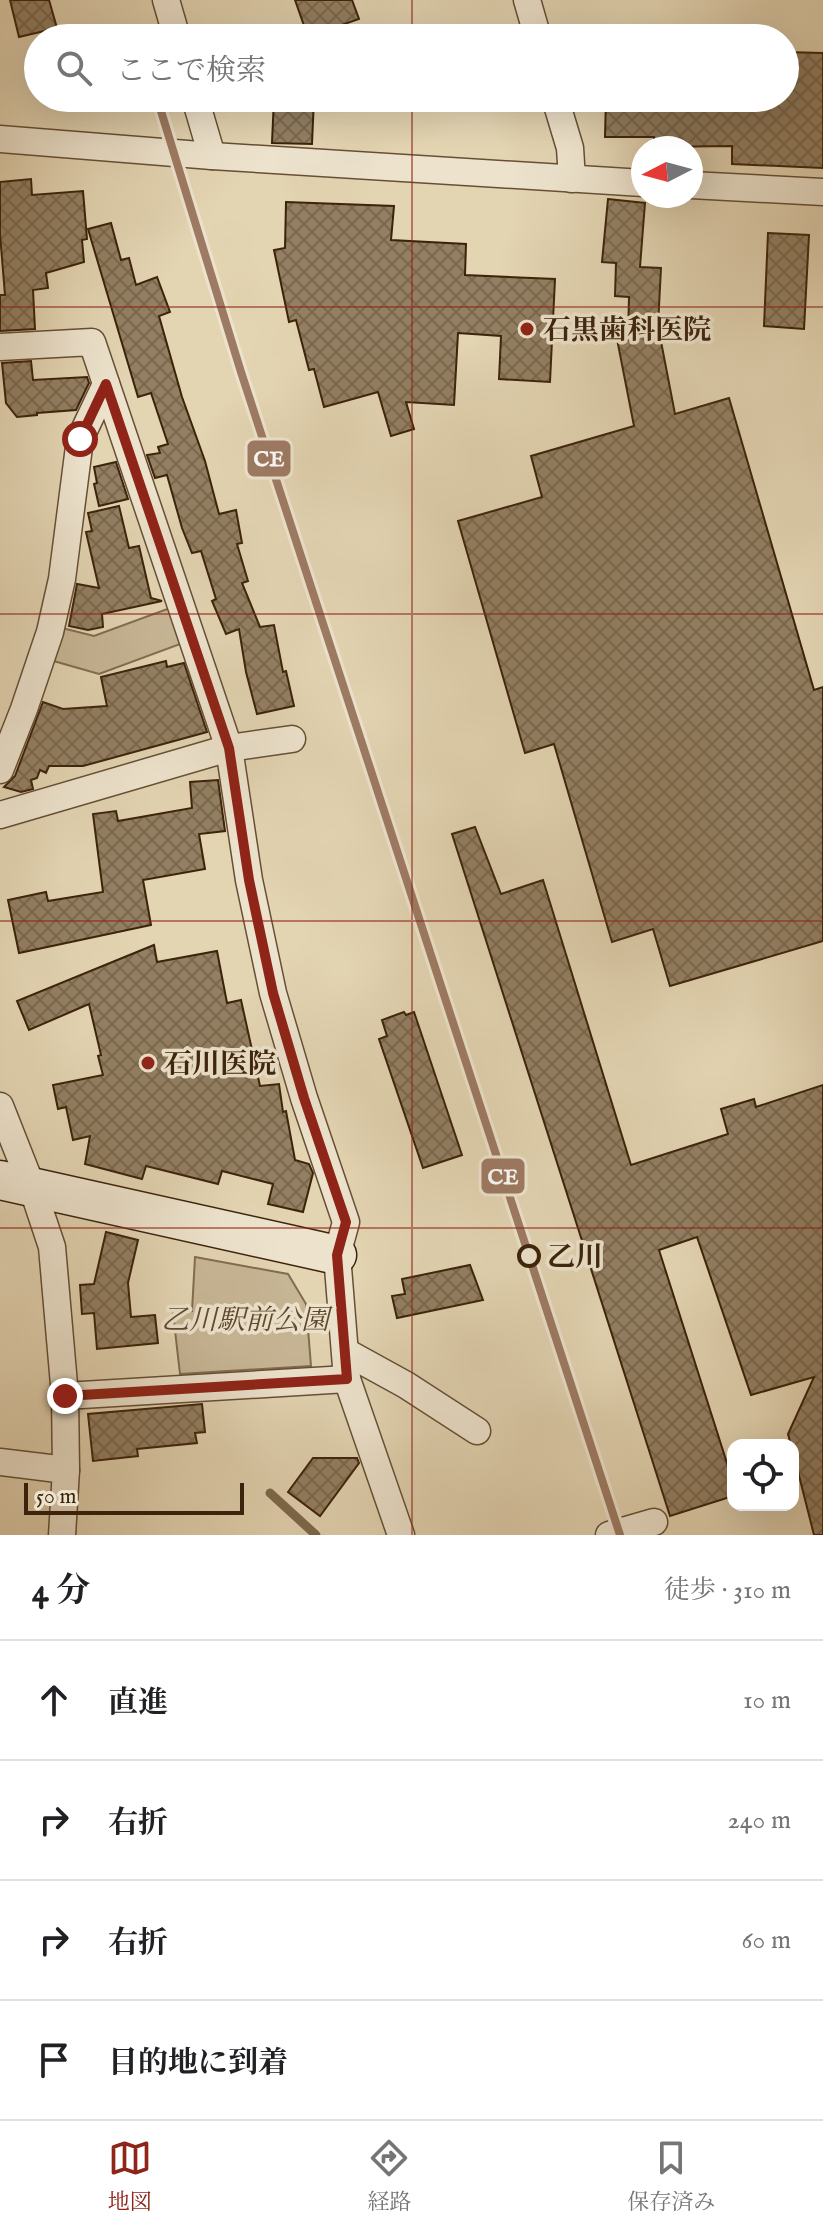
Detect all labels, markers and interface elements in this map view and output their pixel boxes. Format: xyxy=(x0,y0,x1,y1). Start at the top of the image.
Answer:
search box xyxy=(24,24,799,112)
icon: search xyxy=(52,46,96,90)
text: ここで検索 xyxy=(116,53,266,91)
north arrow xyxy=(631,136,703,208)
place label: 石黒歯科医院 xyxy=(543,314,711,349)
marker: 石黒歯科医院 xyxy=(518,320,536,338)
route start xyxy=(62,421,98,457)
line badge: CE xyxy=(246,439,292,478)
text: CE xyxy=(254,446,285,474)
place label: 石川医院 xyxy=(164,1048,276,1083)
marker: 石川医院 xyxy=(139,1054,157,1072)
line badge: CE xyxy=(480,1157,526,1195)
text: CE xyxy=(488,1164,519,1192)
place label: 乙川 xyxy=(547,1241,603,1276)
marker: 乙川 xyxy=(518,1245,540,1267)
park label: 乙川駅前公園 xyxy=(161,1304,333,1339)
route end xyxy=(47,1378,83,1414)
map controls xyxy=(727,1439,799,1511)
button: locate xyxy=(727,1439,799,1511)
scale bar xyxy=(24,1479,244,1515)
text: 50 m xyxy=(36,1483,77,1511)
text: 4 分 xyxy=(32,1570,90,1613)
text: 徒歩 · 310 m xyxy=(664,1574,791,1607)
icon: ahead xyxy=(32,1678,76,1722)
text: 10 m xyxy=(743,1684,791,1717)
text: 直進 xyxy=(108,1685,168,1723)
icon: right xyxy=(32,1798,76,1842)
text: 240 m xyxy=(728,1804,791,1837)
text: 右折 xyxy=(108,1805,168,1843)
icon: right xyxy=(32,1918,76,1962)
text: 60 m xyxy=(742,1924,791,1957)
text: 右折 xyxy=(108,1925,168,1963)
icon: arrive xyxy=(32,2038,76,2082)
text: 目的地に到着 xyxy=(108,2045,288,2083)
tab: 地図 xyxy=(108,2136,152,2217)
tab: 経路 xyxy=(367,2136,411,2217)
tab: 保存済み xyxy=(627,2136,715,2217)

